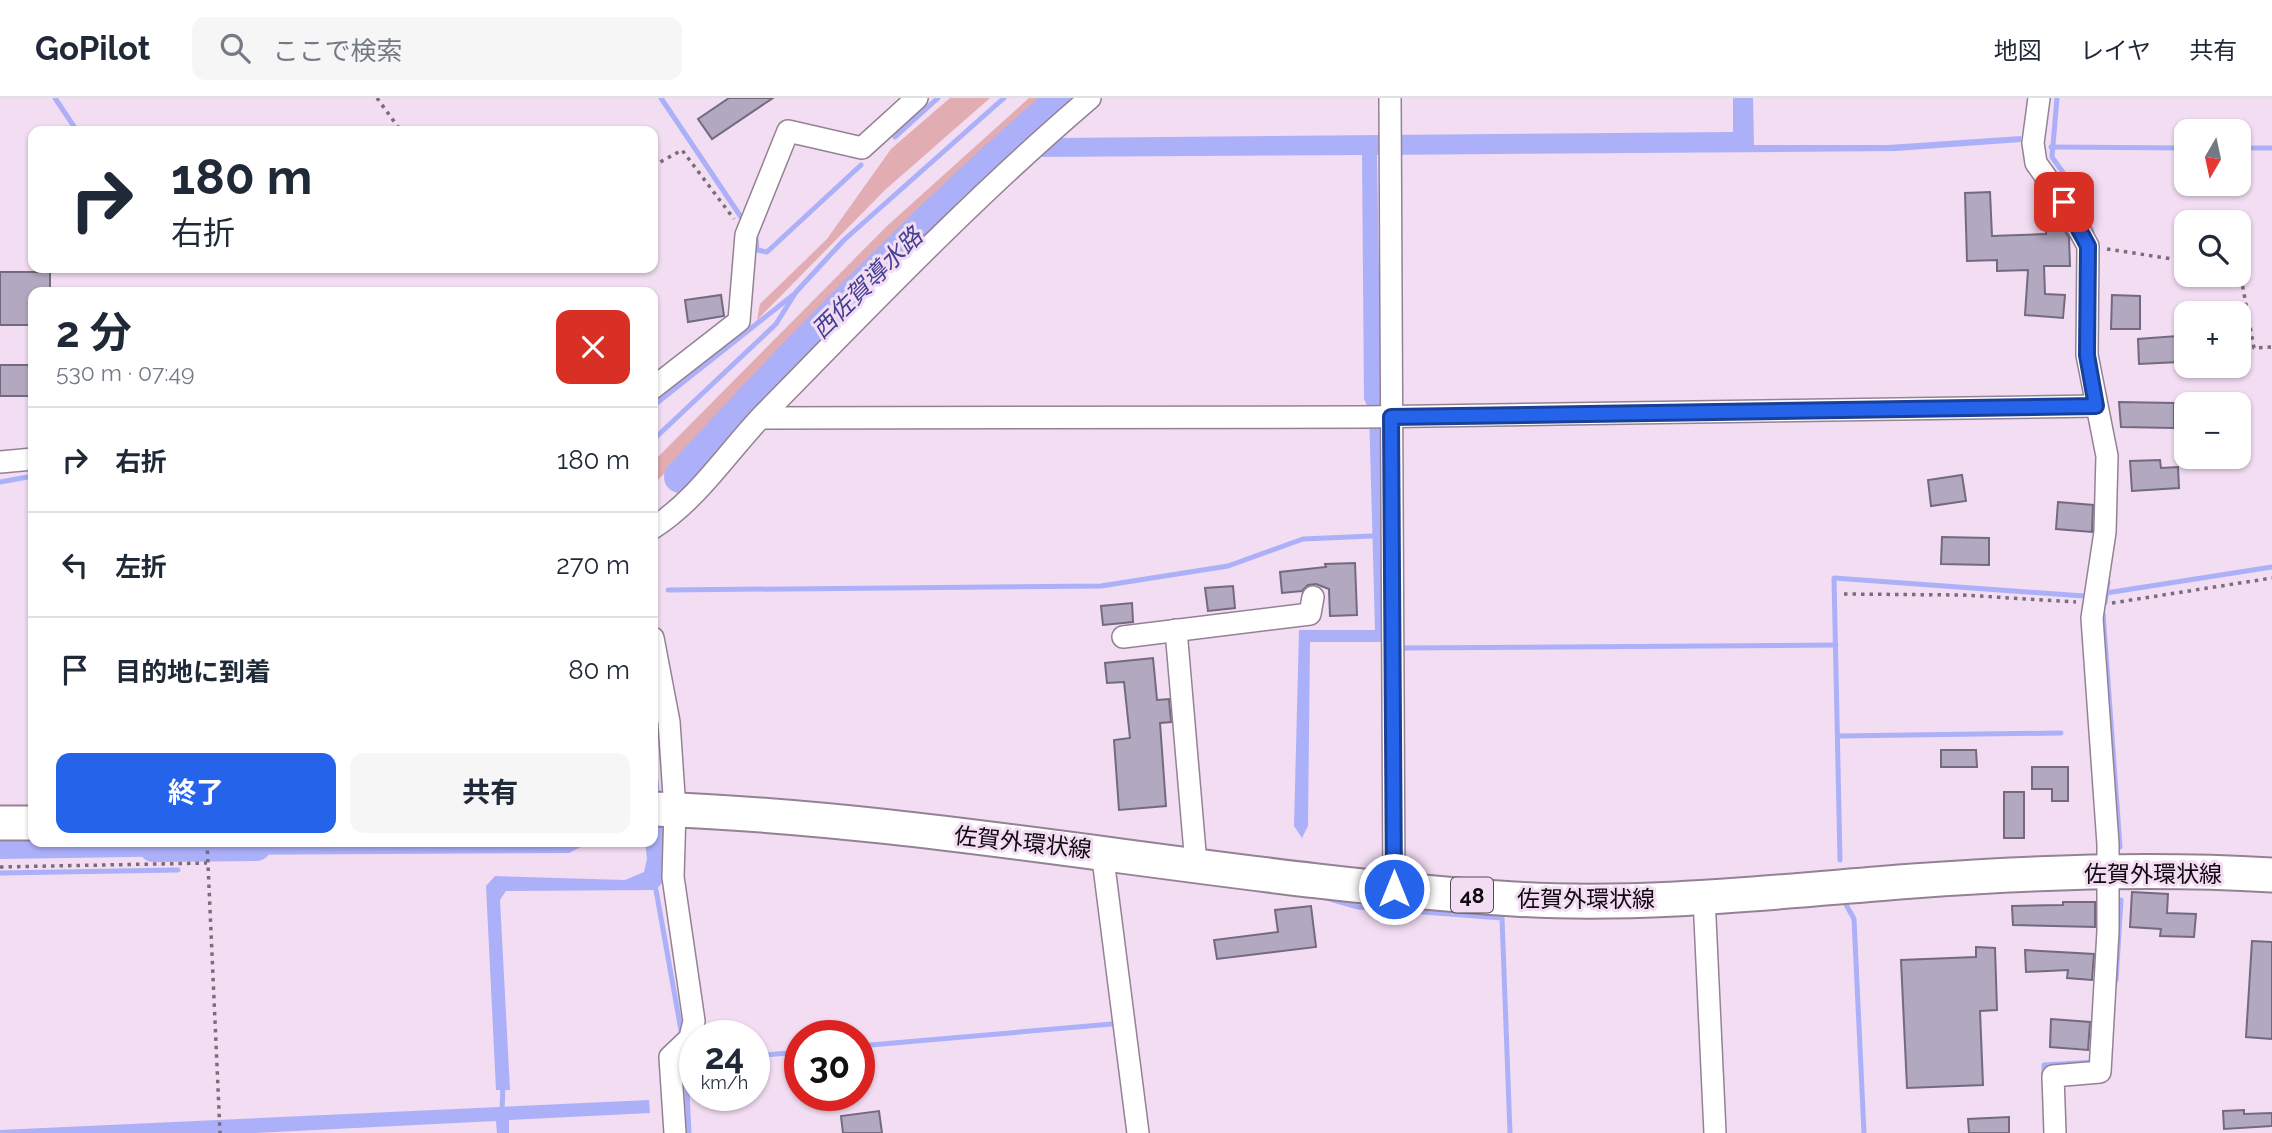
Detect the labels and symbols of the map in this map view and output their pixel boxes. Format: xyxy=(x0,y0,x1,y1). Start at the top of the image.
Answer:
north arrow xyxy=(2174,119,2250,196)
pin xyxy=(2034,172,2094,232)
water label: 西佐賀導水路 xyxy=(806,220,930,344)
street label: 佐賀外環状線 xyxy=(953,821,1093,863)
position arrow xyxy=(1357,852,1431,926)
street label: 佐賀外環状線 xyxy=(2084,860,2222,887)
road number: 48 xyxy=(1451,878,1493,912)
street label: 佐賀外環状線 xyxy=(1517,885,1655,912)
speed limit sign: 30 xyxy=(784,1020,875,1111)

